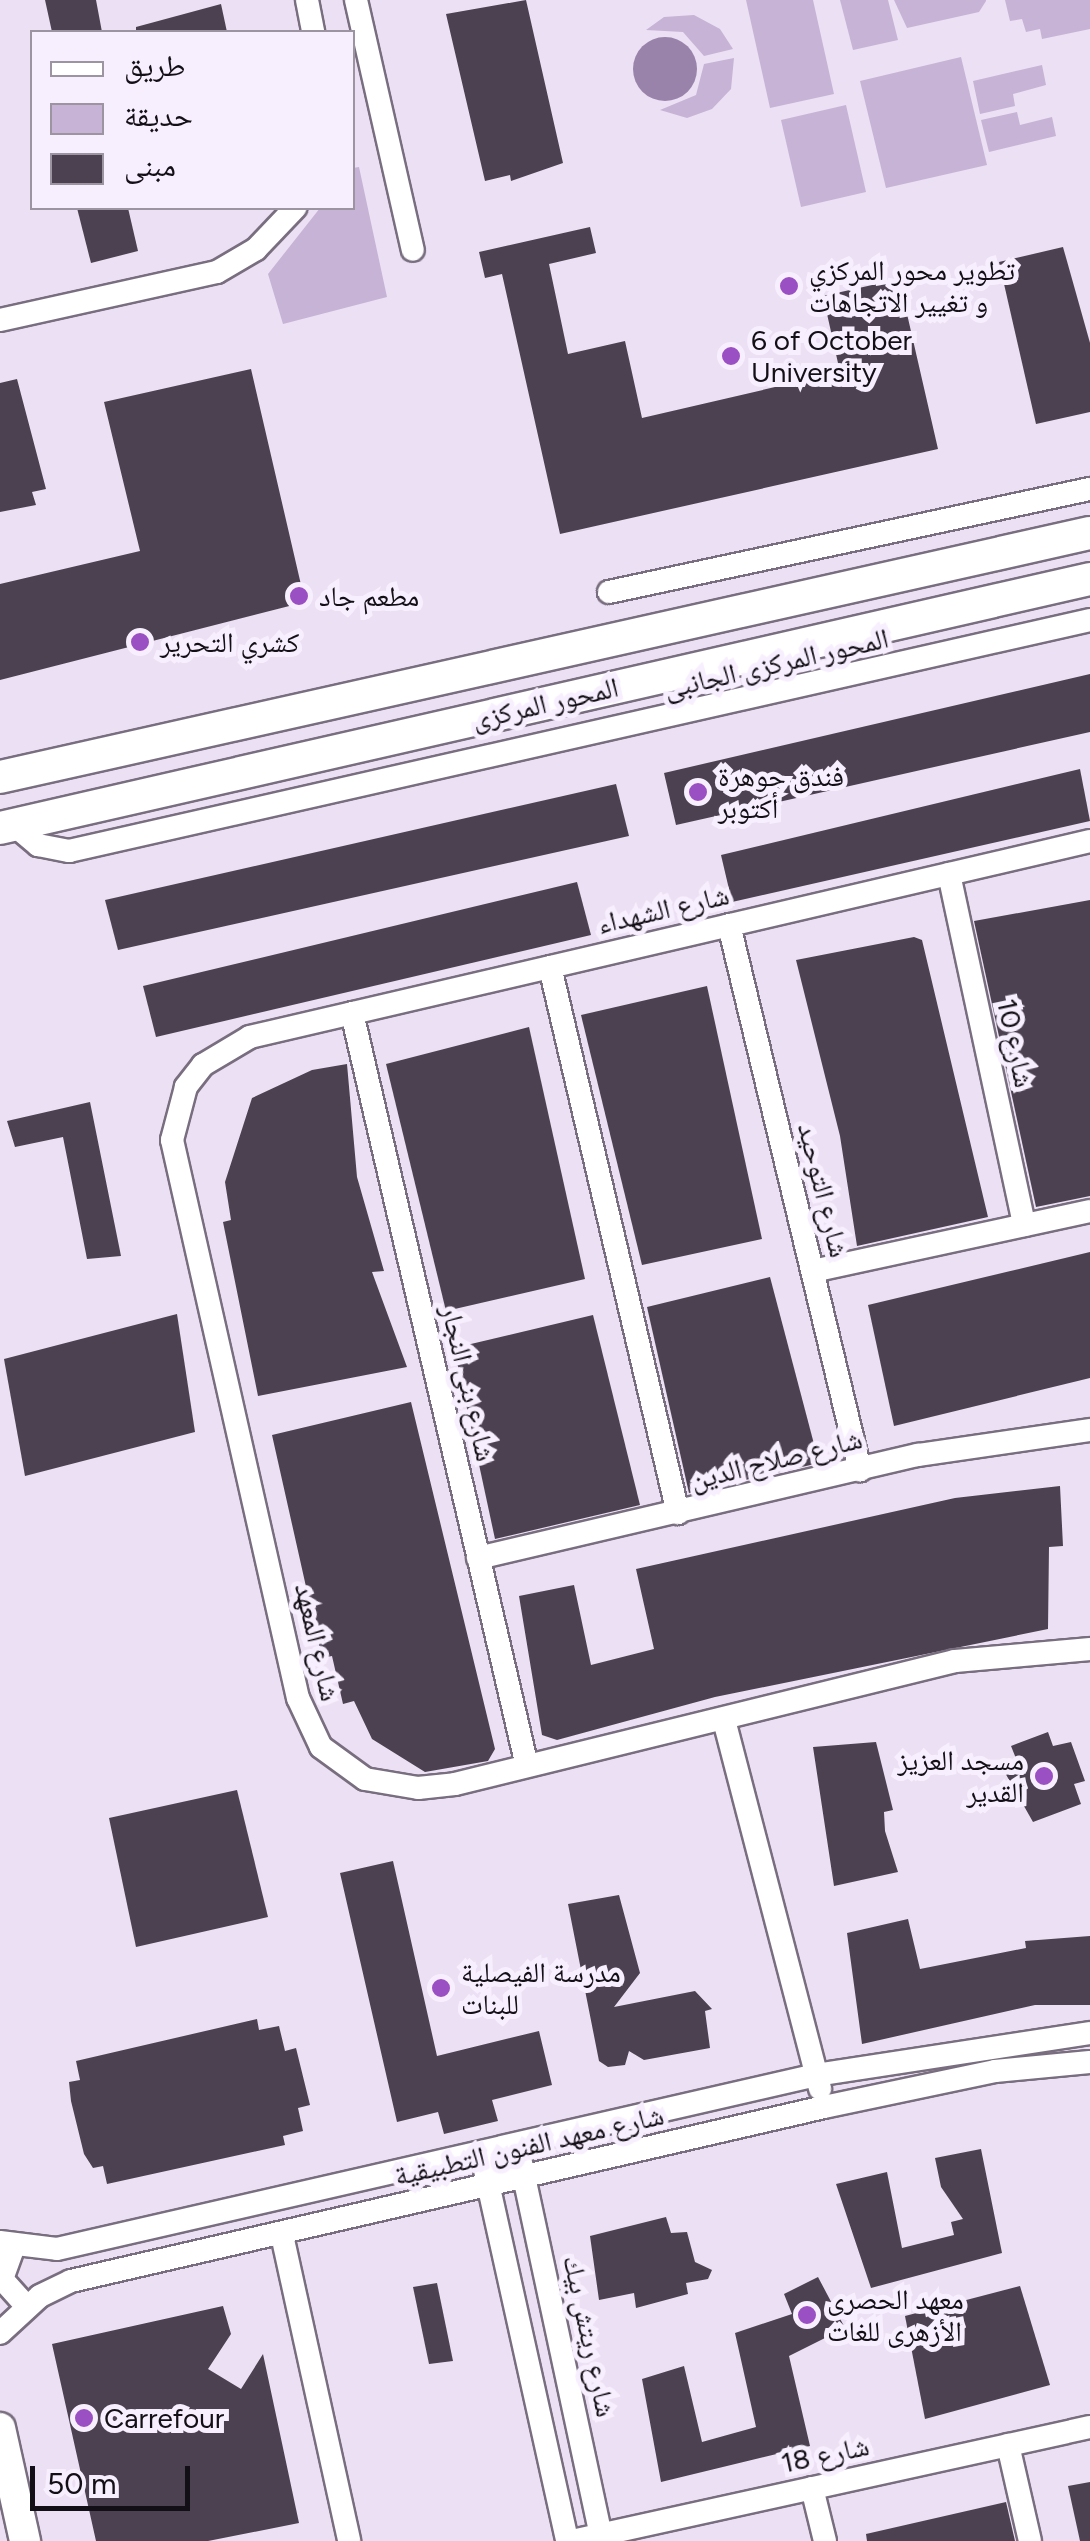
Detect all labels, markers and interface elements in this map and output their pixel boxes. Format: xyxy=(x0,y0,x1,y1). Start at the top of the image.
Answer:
legend xyxy=(30,30,355,210)
text: طريق xyxy=(124,47,185,84)
text: حديقة xyxy=(124,97,193,134)
text: مبنى xyxy=(124,147,176,184)
place label: تطوير محور المركزي و تغيير الاتجاهات xyxy=(809,253,1015,319)
marker: تطوير محور المركزي و تغيير الاتجاهات xyxy=(778,275,800,297)
place label: 6 of October University xyxy=(751,323,912,389)
marker: 6 of October University xyxy=(720,345,742,367)
place label: مطعم جاد xyxy=(319,579,419,613)
marker: مطعم جاد xyxy=(288,585,310,607)
street label: المحور المركزى الجانبى xyxy=(660,621,892,705)
place label: كشري التحرير xyxy=(160,625,299,659)
marker: كشري التحرير xyxy=(129,631,151,653)
street label: المحور المركزى xyxy=(468,670,622,736)
place label: فندق جوهرة أكتوبر xyxy=(718,759,844,825)
marker: فندق جوهرة أكتوبر xyxy=(687,781,709,803)
street label: شارع الشهداء xyxy=(594,878,732,940)
street label: شارع 10 xyxy=(990,996,1042,1090)
street label: شارع التوحيد xyxy=(791,1119,857,1261)
street label: شارع بنى النجار xyxy=(435,1302,503,1464)
street label: شارع صلاح الدين xyxy=(687,1421,865,1497)
street label: شارع المعهد xyxy=(288,1580,348,1704)
place label: مسجد العزيز القدير xyxy=(897,1743,1024,1809)
marker: مسجد العزيز القدير xyxy=(1033,1765,1055,1787)
place label: مدرسة الفيصلية للبنات xyxy=(461,1955,621,2021)
marker: مدرسة الفيصلية للبنات xyxy=(430,1977,452,1999)
street label: شارع معهد الفنون التطبيقية xyxy=(391,2098,667,2192)
street label: شارع ريتش بيك xyxy=(556,2252,624,2420)
place label: معهد الحصرى الأزهرى للغات xyxy=(827,2282,964,2348)
marker: معهد الحصرى الأزهرى للغات xyxy=(796,2304,818,2326)
place label: Carrefour xyxy=(104,2401,224,2435)
marker: Carrefour xyxy=(73,2407,95,2429)
street label: شارع 18 xyxy=(778,2428,872,2480)
scale bar xyxy=(35,2446,195,2508)
text: 50 m xyxy=(47,2465,116,2502)

